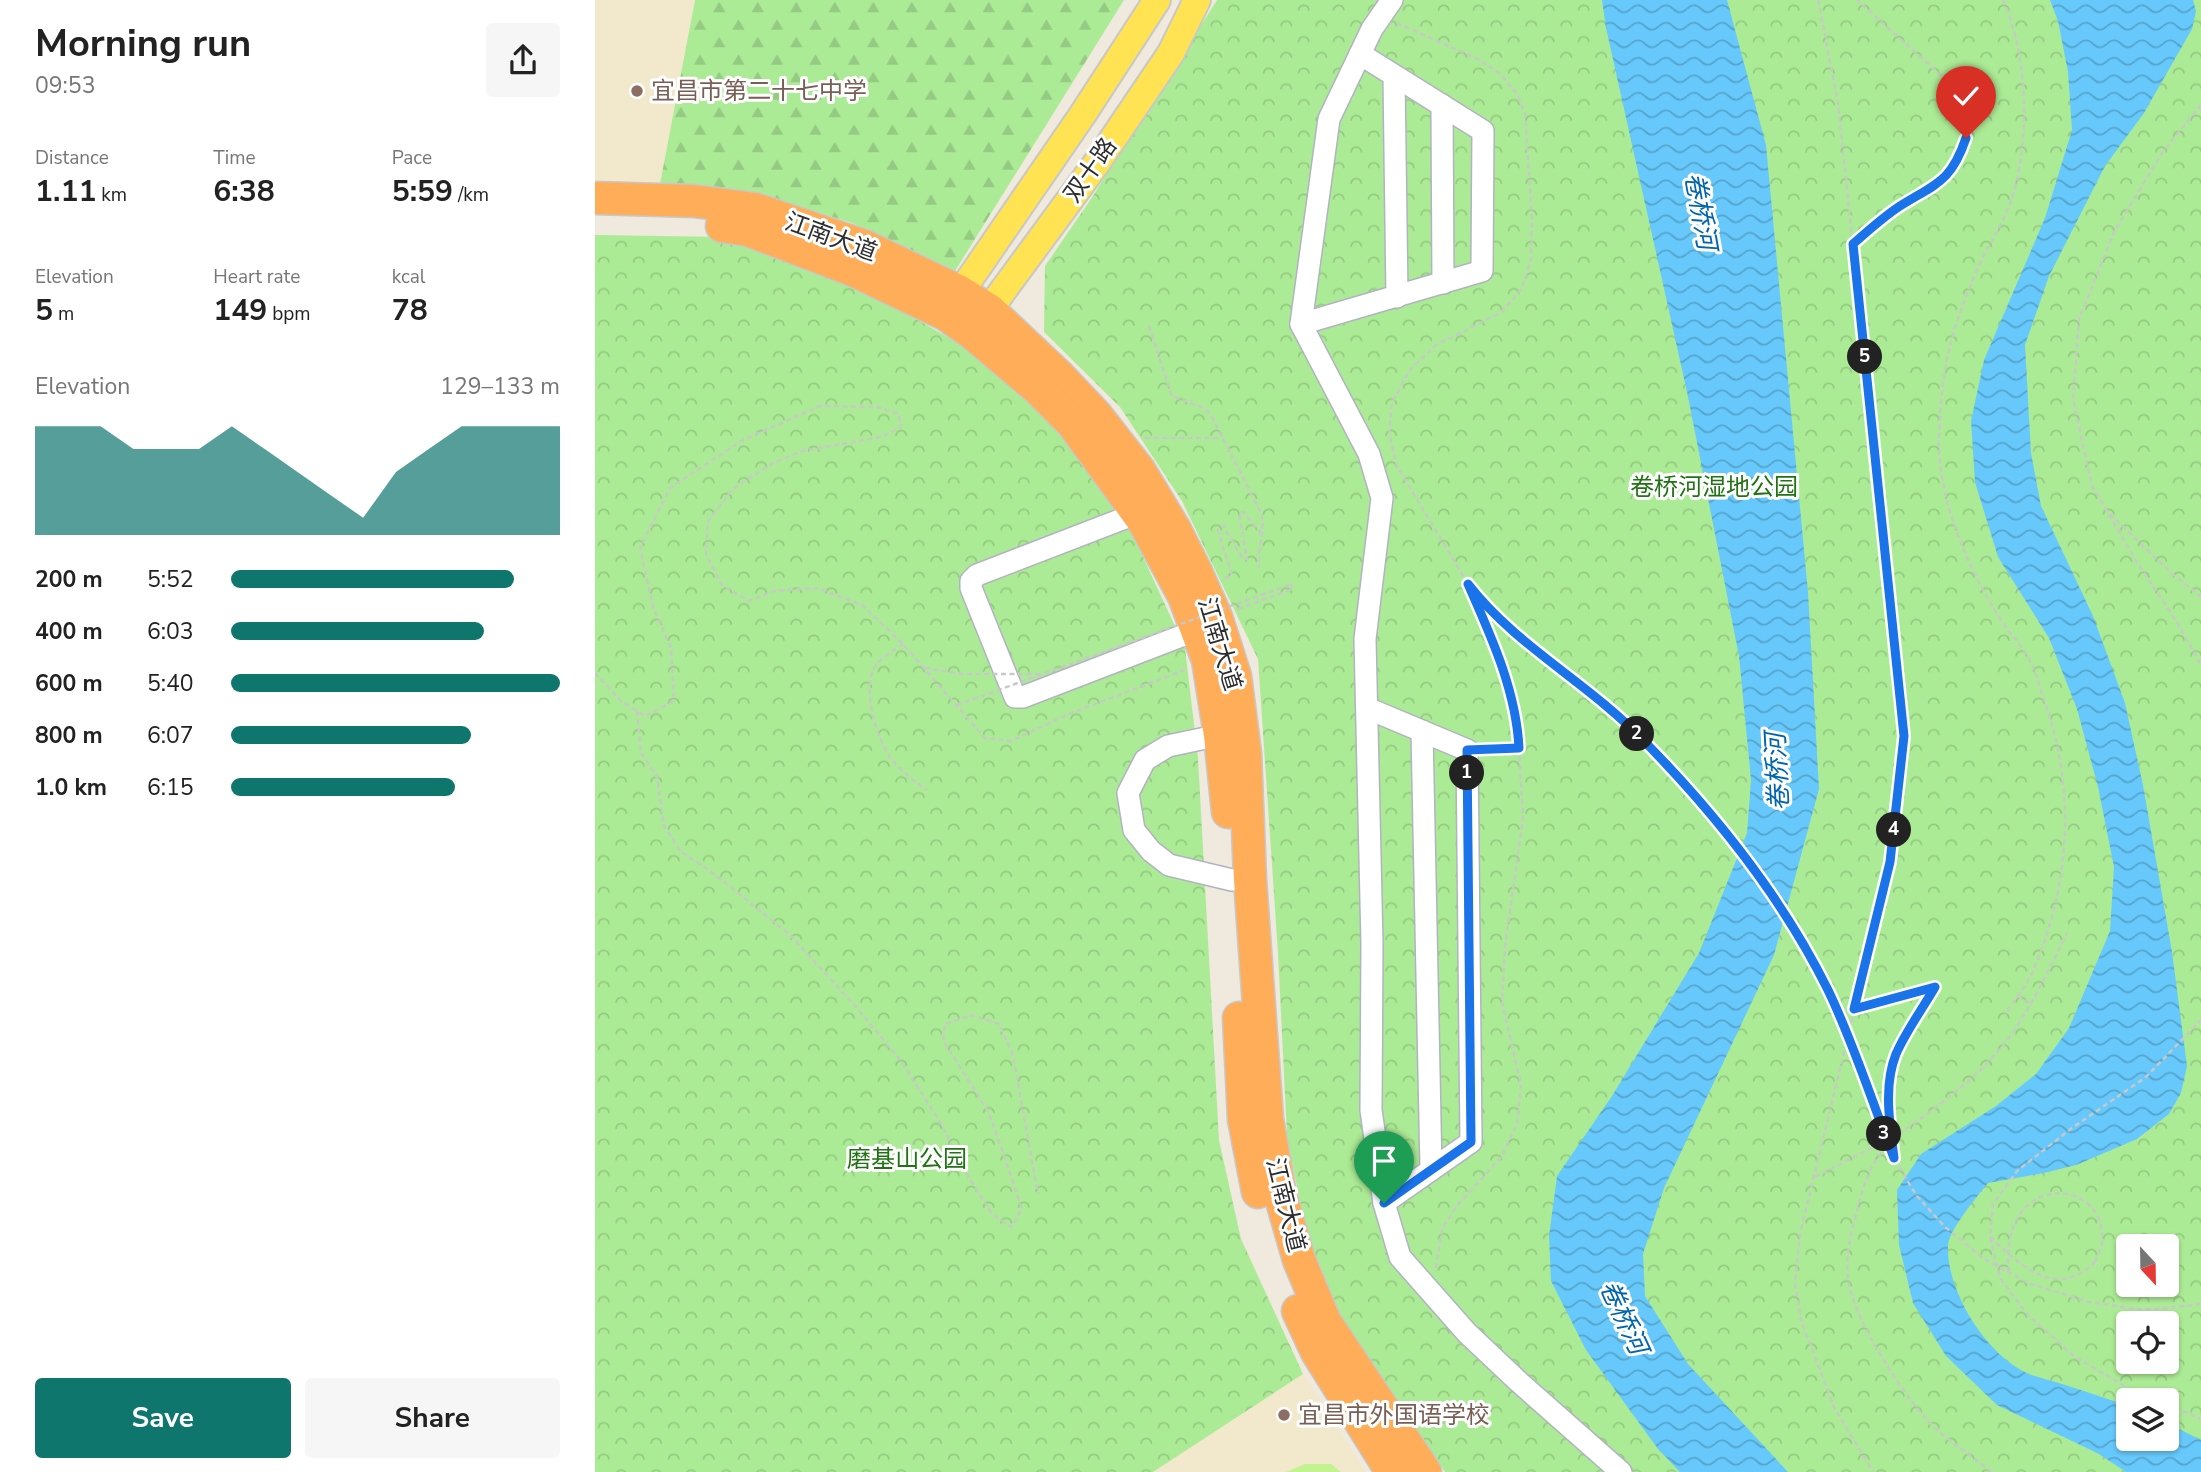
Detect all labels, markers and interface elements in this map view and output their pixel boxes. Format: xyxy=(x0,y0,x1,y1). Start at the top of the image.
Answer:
text: Morning run xyxy=(35,18,251,69)
button: share xyxy=(486,23,560,97)
pin xyxy=(1936,66,1996,138)
text: 09:53 xyxy=(35,70,95,101)
place label: 宜昌市第二十七中学 xyxy=(651,75,867,107)
icon: check xyxy=(1947,77,1985,115)
marker: 宜昌市第二十七中学 xyxy=(629,83,645,99)
street label: 双十路 xyxy=(1056,131,1124,209)
text: Distance xyxy=(35,145,109,171)
text: Time xyxy=(213,145,256,171)
text: Pace xyxy=(392,145,432,171)
water label: 卷桥河 xyxy=(1676,170,1725,257)
text: 1.11 xyxy=(35,171,96,212)
text: 6:38 xyxy=(213,171,275,212)
text: 5:59 xyxy=(392,171,453,212)
text: km xyxy=(96,182,127,208)
text: /km xyxy=(453,182,489,208)
street label: 江南大道 xyxy=(780,206,882,268)
text: Elevation xyxy=(35,264,114,290)
text: Heart rate xyxy=(213,264,300,290)
text: kcal xyxy=(392,264,425,290)
text: 5 xyxy=(35,290,53,331)
text: 149 xyxy=(213,290,267,331)
text: 78 xyxy=(392,290,428,331)
text: m xyxy=(53,301,74,327)
text: bpm xyxy=(267,301,311,327)
pin: 5 xyxy=(1847,340,1883,374)
text: 5 xyxy=(1859,343,1870,369)
text: Elevation xyxy=(35,371,130,402)
text: 129–133 m xyxy=(440,371,560,402)
park label: 卷桥河湿地公园 xyxy=(1630,471,1798,503)
text: 200 m xyxy=(35,564,103,595)
text: 5:52 xyxy=(147,564,194,595)
street label: 江南大道 xyxy=(1191,593,1249,695)
text: 400 m xyxy=(35,616,103,647)
text: 6:03 xyxy=(147,616,194,647)
text: 600 m xyxy=(35,668,103,699)
text: 5:40 xyxy=(147,668,194,699)
pin: 2 xyxy=(1619,716,1655,752)
text: 800 m xyxy=(35,720,103,751)
text: 6:07 xyxy=(147,720,194,751)
text: 2 xyxy=(1631,720,1642,746)
water label: 卷桥河 xyxy=(1758,727,1797,812)
pin: 1 xyxy=(1449,756,1485,790)
text: 1 xyxy=(1461,759,1472,785)
text: 1.0 km xyxy=(35,772,107,803)
text: 6:15 xyxy=(147,772,194,803)
pin: 4 xyxy=(1877,812,1911,848)
text: 4 xyxy=(1888,816,1899,842)
pin: 3 xyxy=(1867,1116,1901,1152)
text: 3 xyxy=(1878,1120,1889,1146)
pin xyxy=(1354,1131,1414,1203)
icon: arrive xyxy=(1365,1142,1403,1180)
park label: 磨基山公园 xyxy=(847,1143,967,1175)
street label: 江南大道 xyxy=(1259,1155,1313,1255)
north arrow xyxy=(2116,1234,2179,1297)
map controls xyxy=(2116,1234,2179,1451)
water label: 卷桥河 xyxy=(1591,1274,1658,1364)
button: locate xyxy=(2116,1311,2179,1374)
button: Save xyxy=(35,1378,291,1458)
button: Share xyxy=(305,1378,560,1458)
button: layers xyxy=(2116,1388,2179,1451)
place label: 宜昌市外国语学校 xyxy=(1298,1399,1490,1431)
marker: 宜昌市外国语学校 xyxy=(1276,1407,1292,1423)

